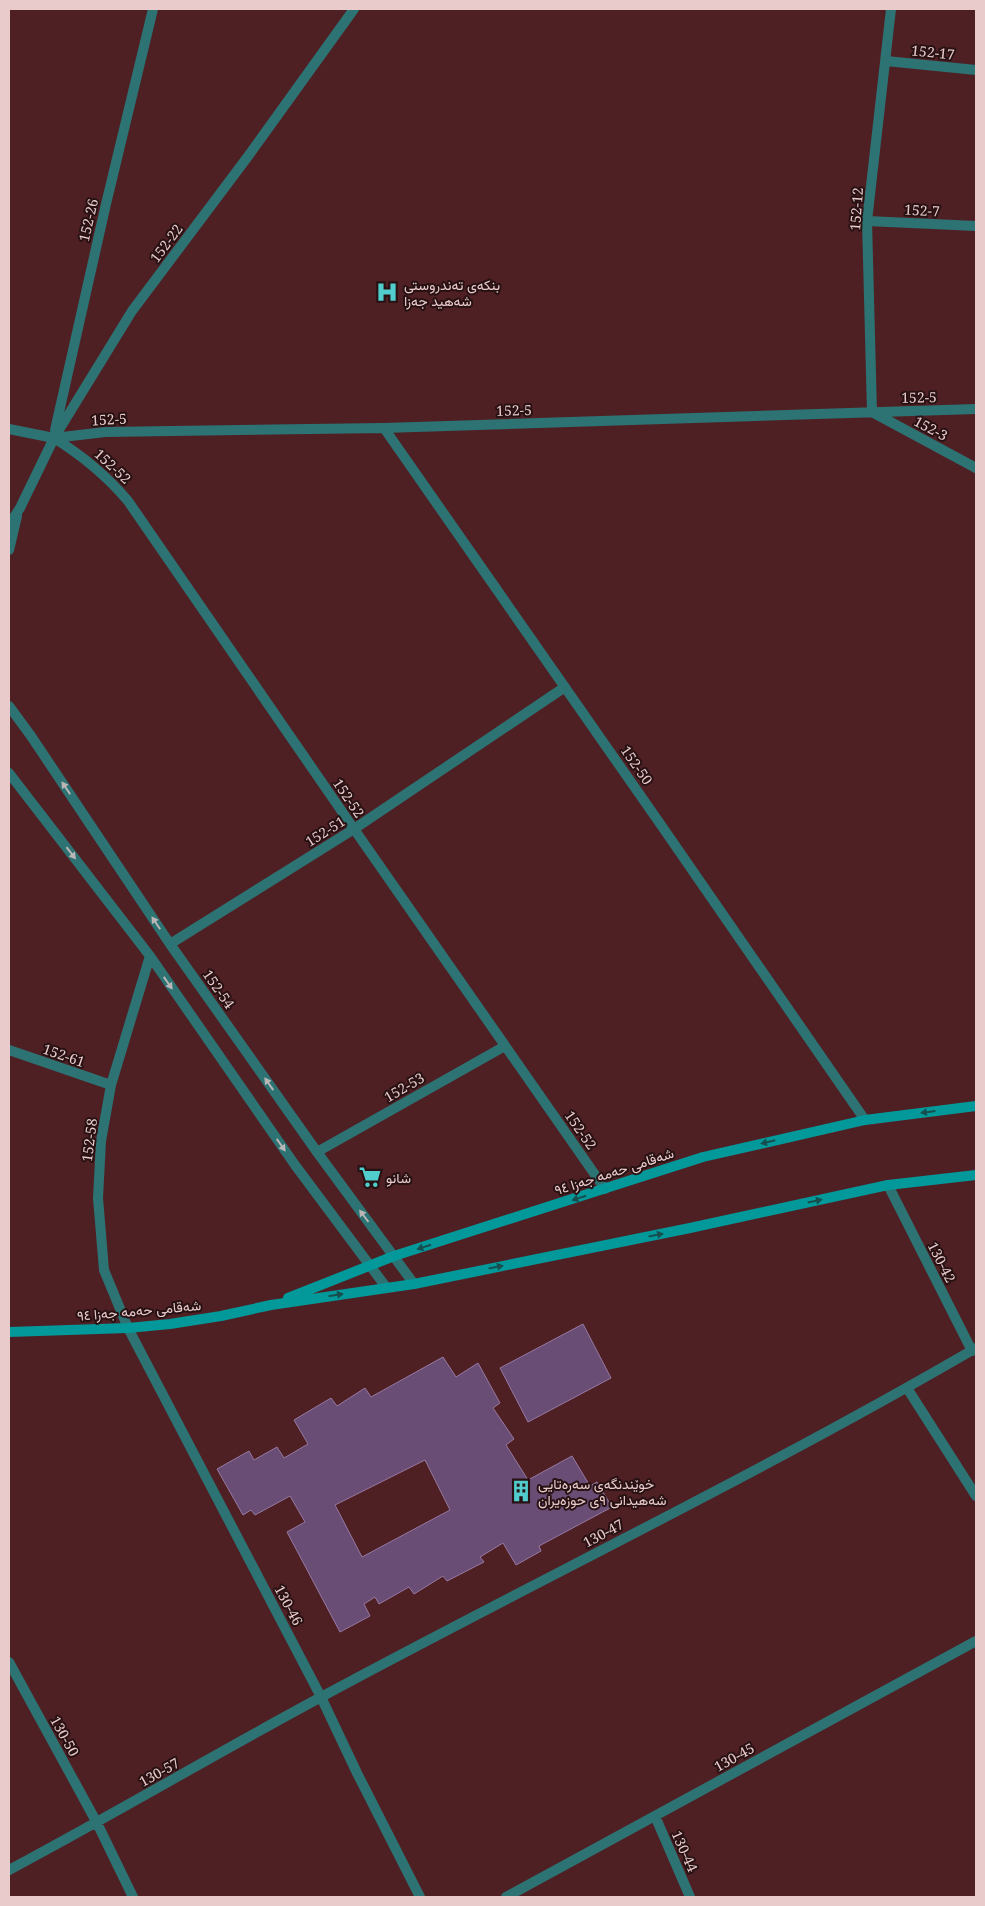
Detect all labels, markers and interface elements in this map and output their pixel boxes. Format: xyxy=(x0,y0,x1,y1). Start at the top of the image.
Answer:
street label: 152-17 xyxy=(910,40,956,64)
street label: 152-12 xyxy=(845,187,867,231)
street label: 152-26 xyxy=(74,197,102,243)
street label: 152-7 xyxy=(904,200,940,220)
street label: 152-22 xyxy=(145,220,187,266)
place label: بنکەی تەندروستی شەهید جەزا xyxy=(404,275,500,310)
hospital icon: بنکەی تەندروستی شەهید جەزا xyxy=(374,279,400,305)
street label: 152-5 xyxy=(901,387,937,407)
street label: 152-5 xyxy=(496,400,532,420)
street label: 152-5 xyxy=(91,409,127,429)
street label: 152-3 xyxy=(911,411,951,445)
street label: 152-52 xyxy=(91,444,135,488)
street label: 152-50 xyxy=(617,742,657,788)
street label: 152-52 xyxy=(329,775,369,821)
one-way arrow xyxy=(61,781,70,794)
street label: 152-51 xyxy=(302,811,348,851)
one-way arrow xyxy=(65,847,76,860)
one-way arrow xyxy=(151,916,161,929)
street label: 152-54 xyxy=(199,966,239,1012)
one-way arrow xyxy=(163,976,173,990)
street label: 152-61 xyxy=(40,1039,88,1071)
street label: 152-53 xyxy=(380,1068,428,1106)
one-way arrow xyxy=(264,1078,274,1091)
street label: 152-52 xyxy=(561,1107,601,1153)
one-way arrow xyxy=(920,1108,936,1116)
street label: 152-58 xyxy=(77,1117,101,1163)
one-way arrow xyxy=(761,1138,776,1146)
one-way arrow xyxy=(276,1139,286,1152)
street label: شەقامی حەمە جەزا ٩٤ xyxy=(552,1143,676,1199)
supermarket icon: شانو xyxy=(357,1164,383,1190)
place label: شانو xyxy=(386,1168,411,1187)
one-way arrow xyxy=(571,1194,586,1202)
one-way arrow xyxy=(807,1197,822,1205)
one-way arrow xyxy=(359,1210,370,1223)
one-way arrow xyxy=(648,1231,663,1239)
street label: 130-42 xyxy=(924,1238,960,1286)
one-way arrow xyxy=(417,1244,432,1251)
one-way arrow xyxy=(489,1263,504,1271)
one-way arrow xyxy=(329,1290,345,1298)
street label: شەقامی حەمە جەزا ٩٤ xyxy=(76,1295,202,1325)
place label: خوێندنگەی سەرەتایی شەهیدانی ٩ی حوزەیران xyxy=(538,1474,667,1509)
building icon: خوێندنگەی سەرەتایی شەهیدانی ٩ی حوزەیران xyxy=(508,1478,534,1504)
street label: 130-47 xyxy=(579,1514,627,1552)
street label: 130-46 xyxy=(270,1581,308,1629)
street label: 130-50 xyxy=(46,1712,84,1760)
street label: 130-45 xyxy=(710,1738,758,1776)
street label: 130-57 xyxy=(135,1753,183,1791)
street label: 130-44 xyxy=(667,1827,703,1875)

